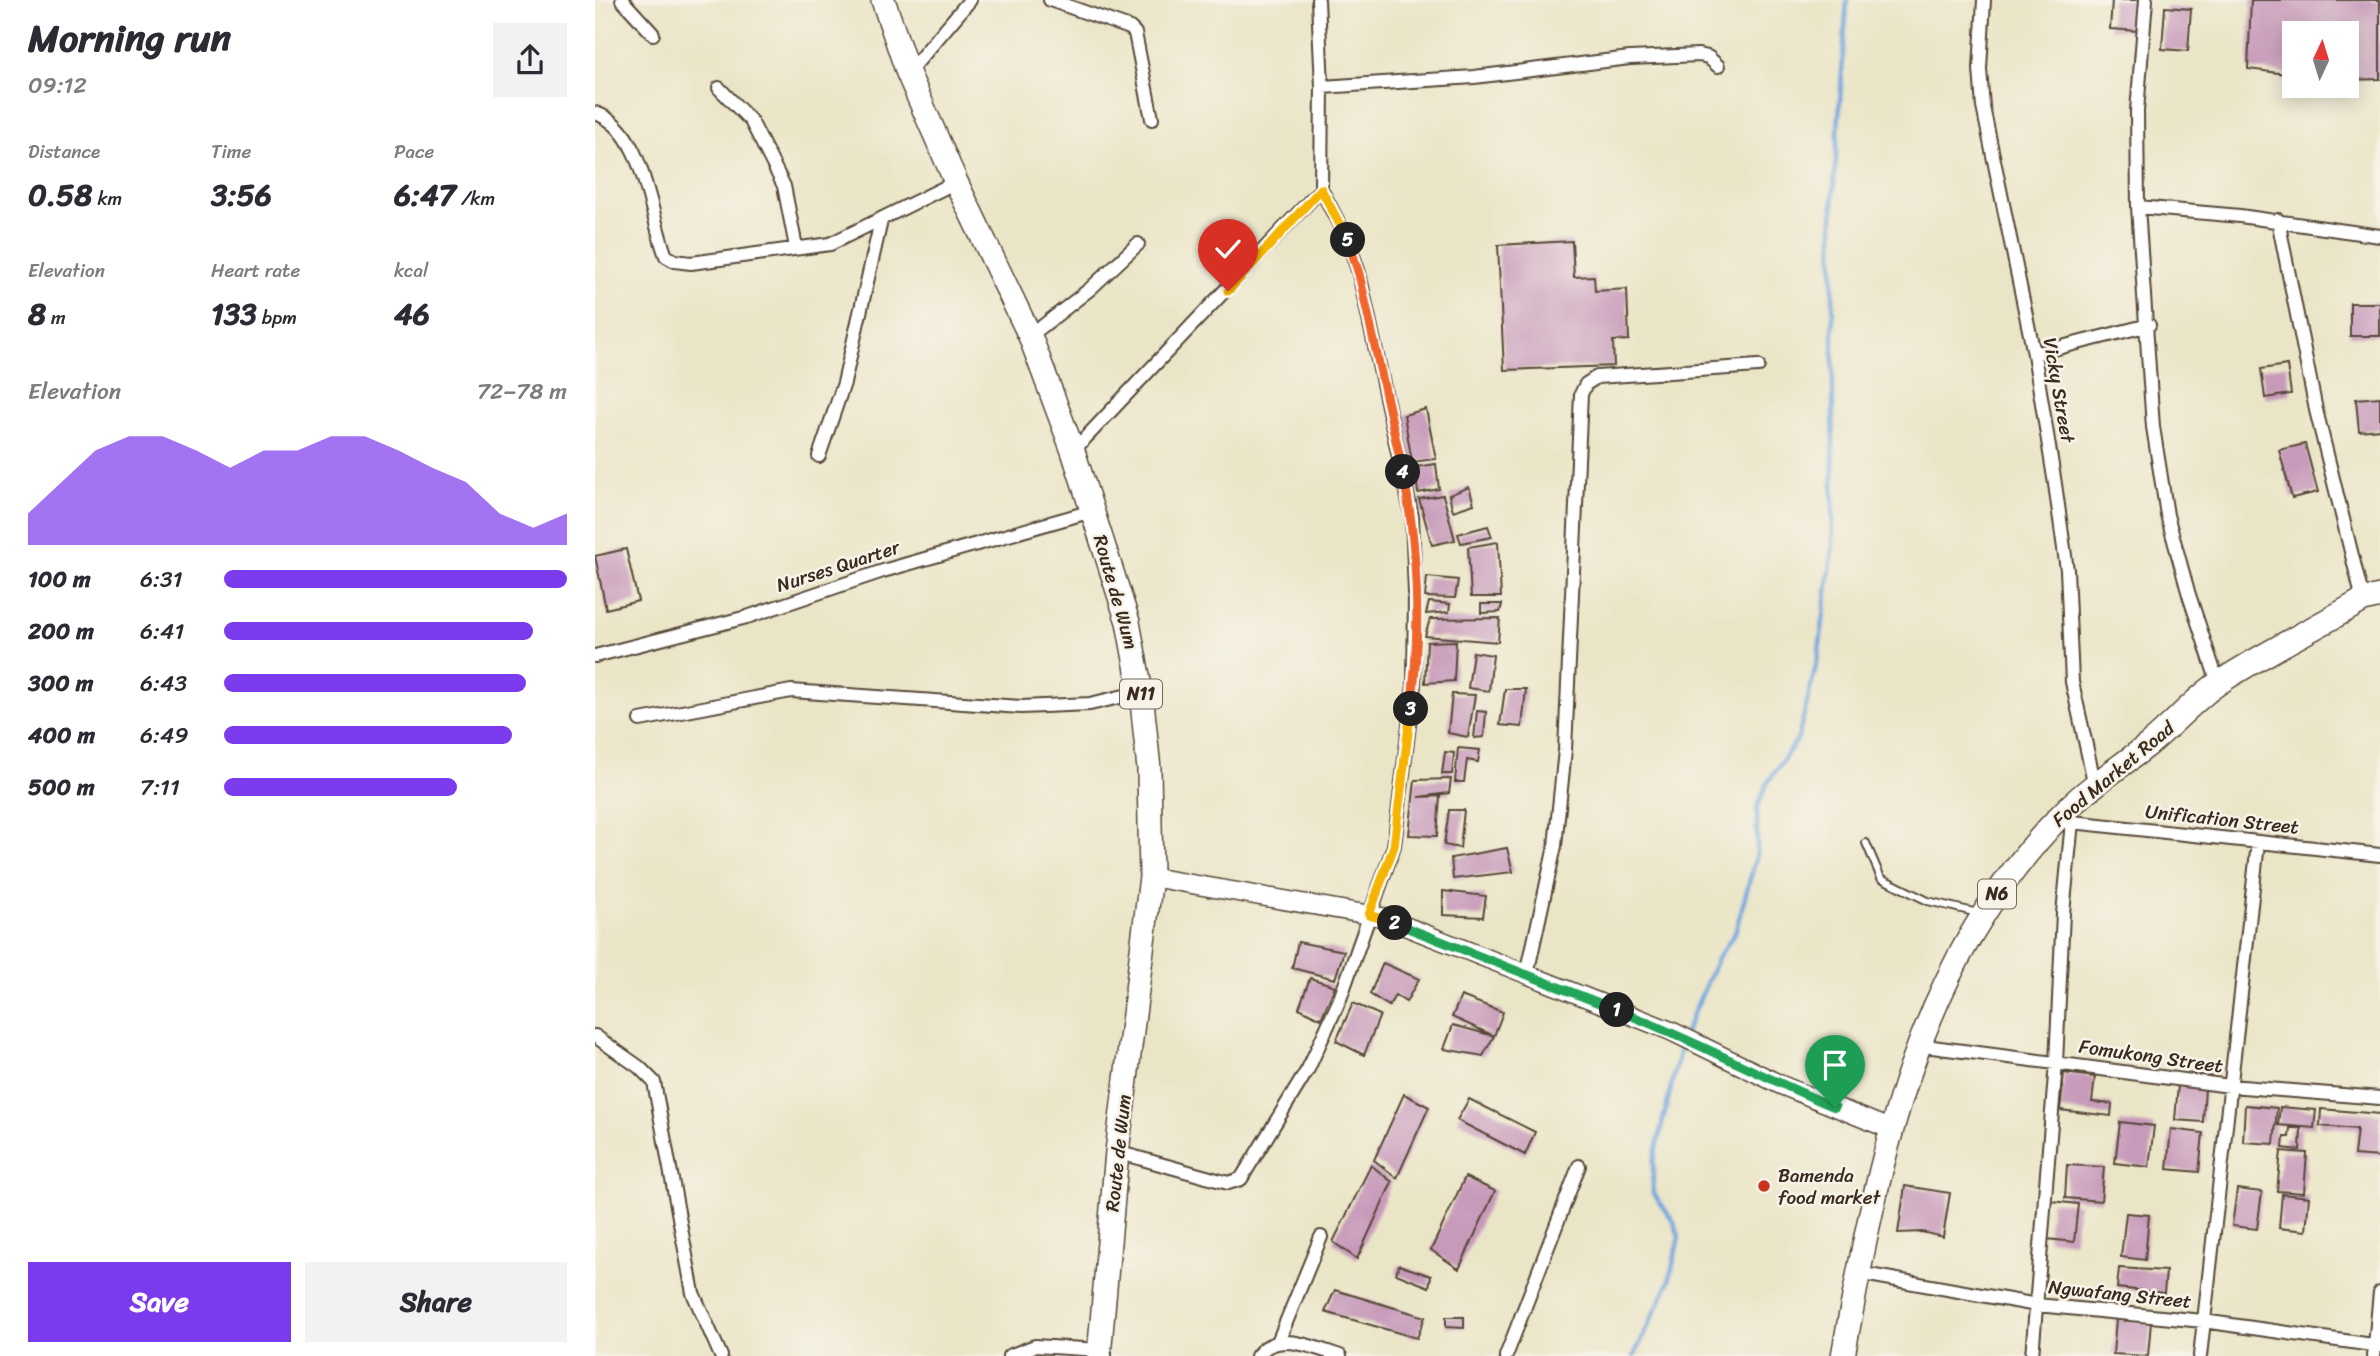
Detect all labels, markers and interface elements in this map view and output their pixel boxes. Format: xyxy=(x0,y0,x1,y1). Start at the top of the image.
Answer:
text: Morning run xyxy=(28,5,231,72)
north arrow xyxy=(2282,21,2359,98)
map controls xyxy=(2282,21,2359,98)
button: share xyxy=(493,23,567,97)
text: 09:12 xyxy=(28,65,87,106)
text: Distance xyxy=(28,135,100,168)
text: Time xyxy=(211,135,251,168)
text: Pace xyxy=(394,135,434,168)
text: 0.58 xyxy=(28,168,92,222)
text: 3:56 xyxy=(211,168,272,222)
text: 6:47 xyxy=(394,168,456,222)
text: km xyxy=(92,182,122,215)
text: /km xyxy=(456,182,495,215)
pin xyxy=(1198,219,1258,291)
pin: 5 xyxy=(1331,222,1365,258)
text: 5 xyxy=(1342,223,1353,256)
icon: check xyxy=(1209,230,1247,268)
text: Elevation xyxy=(28,254,105,287)
text: Heart rate xyxy=(211,254,300,287)
text: kcal xyxy=(394,254,429,287)
text: 8 xyxy=(28,287,46,341)
text: 133 xyxy=(211,287,257,341)
text: 46 xyxy=(394,287,430,341)
text: m xyxy=(46,301,66,334)
text: bpm xyxy=(257,301,297,334)
street label: Vicky Street xyxy=(2034,335,2085,446)
text: Elevation xyxy=(28,371,121,412)
text: 72–78 m xyxy=(477,371,567,412)
pin: 4 xyxy=(1385,454,1421,490)
text: 4 xyxy=(1397,455,1408,488)
street label: Nurses Quarter xyxy=(772,530,905,601)
street label: Route de Wum xyxy=(1084,531,1148,653)
text: 100 m xyxy=(28,559,91,600)
text: 6:31 xyxy=(140,559,183,600)
text: 200 m xyxy=(28,611,94,652)
text: 6:41 xyxy=(140,611,184,652)
text: 300 m xyxy=(28,663,93,704)
text: 6:43 xyxy=(140,663,187,704)
road number: N11 xyxy=(1120,680,1162,708)
pin: 3 xyxy=(1393,692,1429,726)
text: 3 xyxy=(1405,692,1416,725)
street label: Food Market Road xyxy=(2044,712,2183,836)
text: 400 m xyxy=(28,715,95,756)
text: 6:49 xyxy=(140,715,189,756)
text: 500 m xyxy=(28,767,95,808)
text: 7:11 xyxy=(140,767,180,808)
street label: Unification Street xyxy=(2144,795,2300,843)
road number: N6 xyxy=(1978,880,2016,908)
pin: 2 xyxy=(1377,906,1413,940)
text: 2 xyxy=(1389,906,1400,939)
pin: 1 xyxy=(1599,992,1635,1028)
text: 1 xyxy=(1612,993,1621,1026)
street label: Fomukong Street xyxy=(2077,1030,2225,1082)
pin xyxy=(1805,1035,1865,1107)
icon: arrive xyxy=(1816,1046,1854,1084)
street label: Route de Wum xyxy=(1095,1093,1141,1213)
place label: Bamenda food market xyxy=(1778,1159,1881,1214)
marker: Bamenda food market xyxy=(1756,1178,1772,1194)
button: Save xyxy=(28,1262,291,1342)
button: Share xyxy=(305,1262,567,1342)
street label: Ngwafang Street xyxy=(2047,1270,2193,1318)

